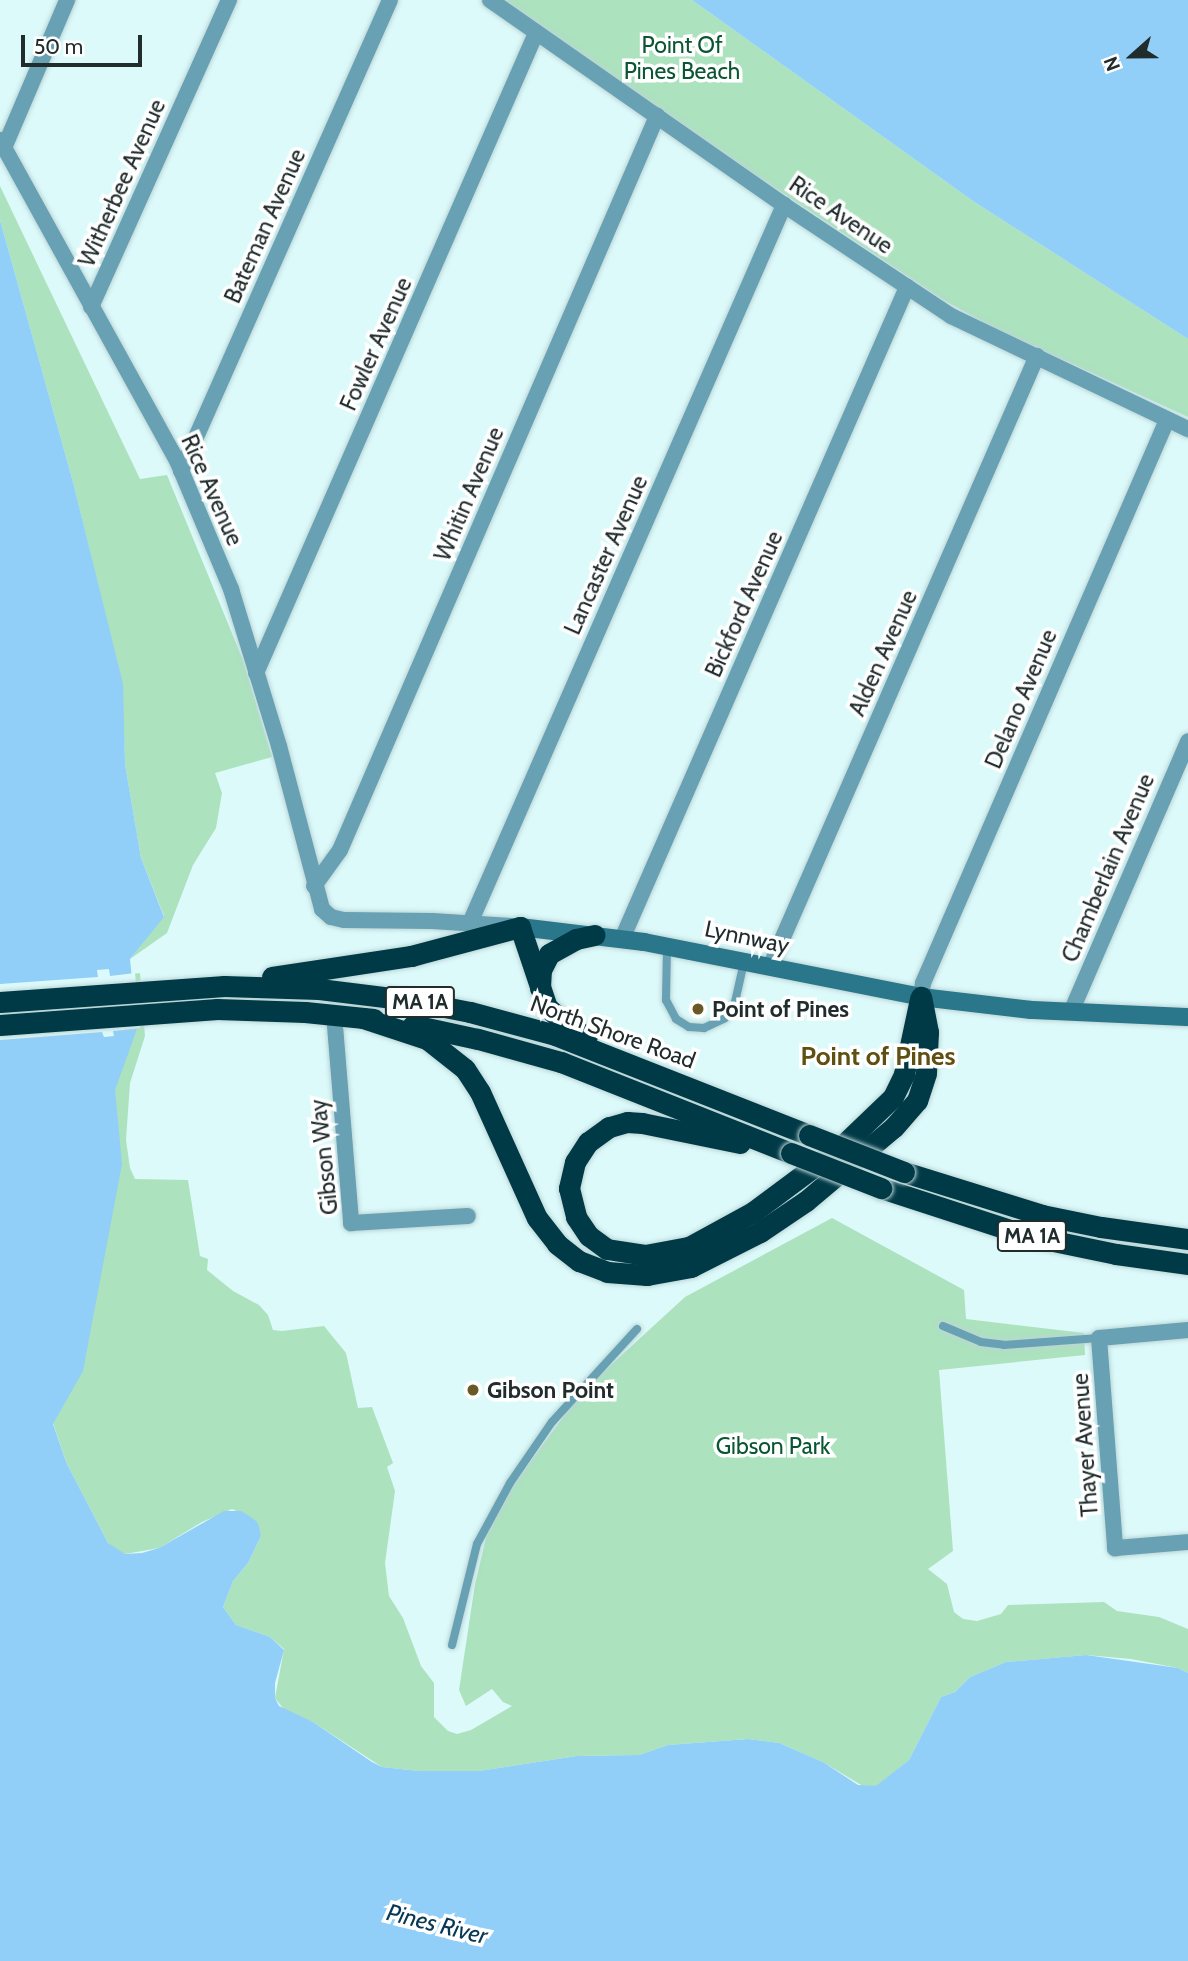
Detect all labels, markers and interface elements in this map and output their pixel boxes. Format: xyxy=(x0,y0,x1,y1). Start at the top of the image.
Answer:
scale bar xyxy=(24,21,145,65)
north arrow xyxy=(1097,21,1167,91)
park label: Point Of Pines Beach xyxy=(624,31,740,85)
text: 50 m xyxy=(34,34,83,59)
text: N xyxy=(1099,53,1125,74)
street label: Witherbee Avenue xyxy=(73,95,171,271)
street label: Bateman Avenue xyxy=(219,144,311,308)
street label: Rice Avenue xyxy=(784,170,898,260)
street label: Fowler Avenue xyxy=(334,273,418,415)
street label: Whitin Avenue xyxy=(428,423,510,565)
street label: Rice Avenue xyxy=(175,430,249,550)
street label: Lancaster Avenue xyxy=(559,471,653,639)
street label: Bickford Avenue xyxy=(699,527,789,681)
street label: Alden Avenue xyxy=(843,586,923,720)
street label: Delano Avenue xyxy=(979,625,1063,773)
street label: Chamberlain Avenue xyxy=(1056,770,1160,966)
street label: Lynnway xyxy=(702,915,792,959)
road number: MA 1A xyxy=(383,984,457,1020)
street label: North Shore Road xyxy=(527,989,699,1075)
place label: Point of Pines xyxy=(712,995,849,1023)
marker: Point of Pines xyxy=(690,1001,706,1017)
district label: Point of Pines xyxy=(801,1041,955,1073)
street label: Gibson Way xyxy=(304,1098,344,1216)
road number: MA 1A xyxy=(995,1218,1069,1254)
street label: Thayer Avenue xyxy=(1066,1372,1104,1518)
place label: Gibson Point xyxy=(487,1376,614,1404)
marker: Gibson Point xyxy=(465,1382,481,1398)
park label: Gibson Park xyxy=(716,1432,830,1460)
water label: Pines River xyxy=(384,1898,490,1950)

